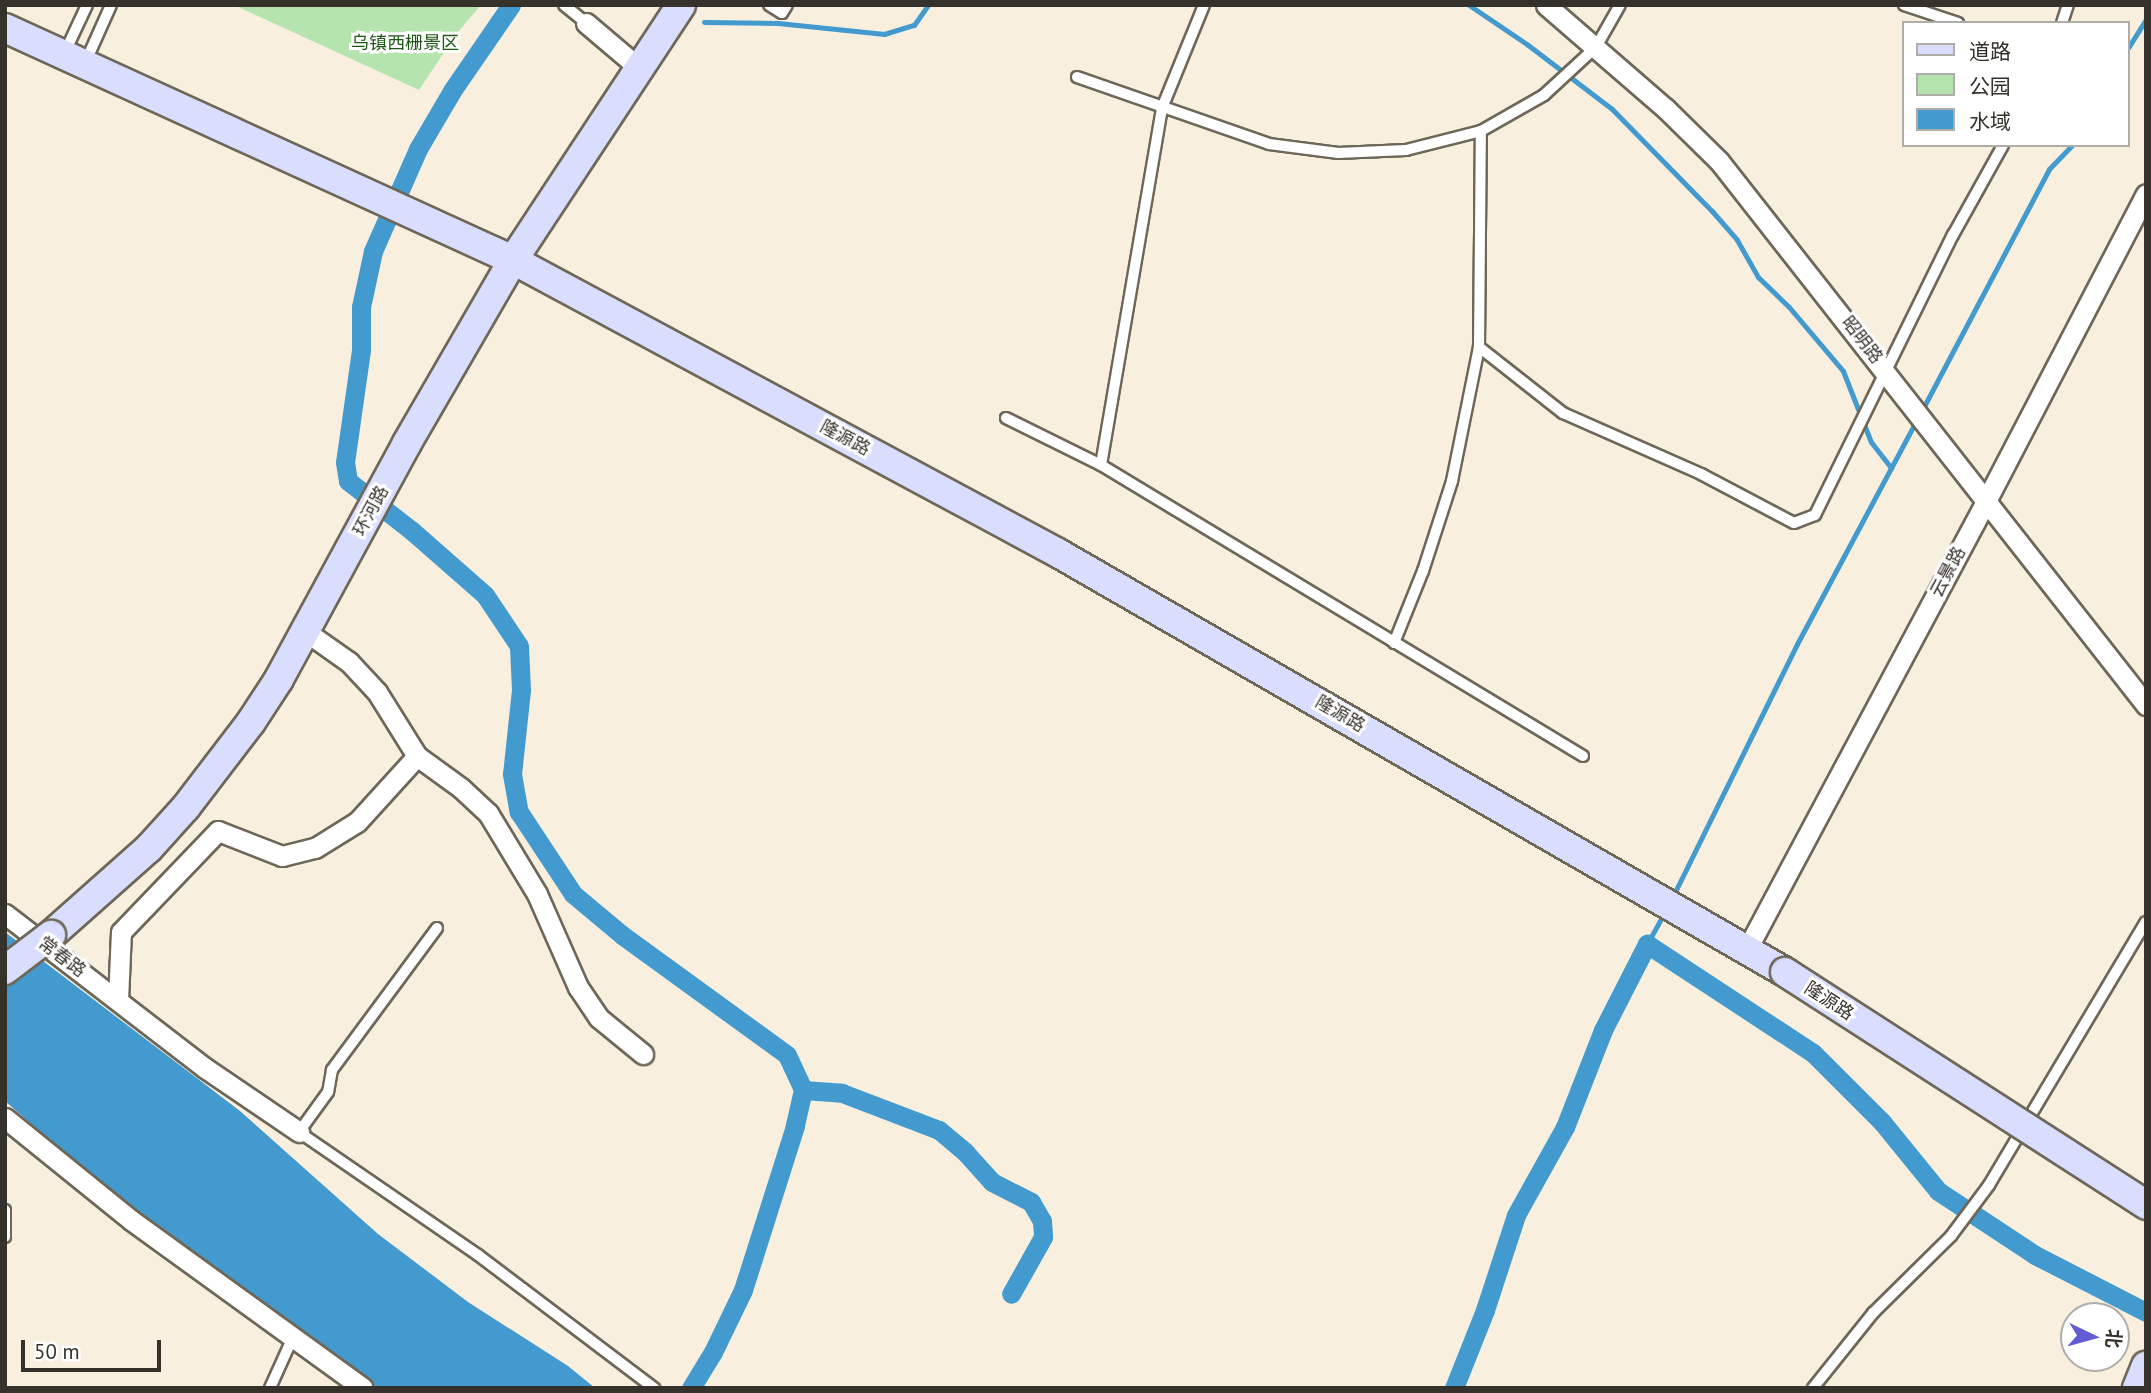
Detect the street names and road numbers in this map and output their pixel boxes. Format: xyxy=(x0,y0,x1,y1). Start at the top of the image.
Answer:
street label: 昭明路 xyxy=(1837,312,1887,368)
street label: 隆源路 xyxy=(816,416,874,460)
street label: 环河路 xyxy=(349,482,393,540)
street label: 云景路 xyxy=(1926,543,1970,601)
street label: 隆源路 xyxy=(1311,691,1369,737)
street label: 常春路 xyxy=(34,932,90,982)
street label: 隆源路 xyxy=(1800,977,1858,1025)

